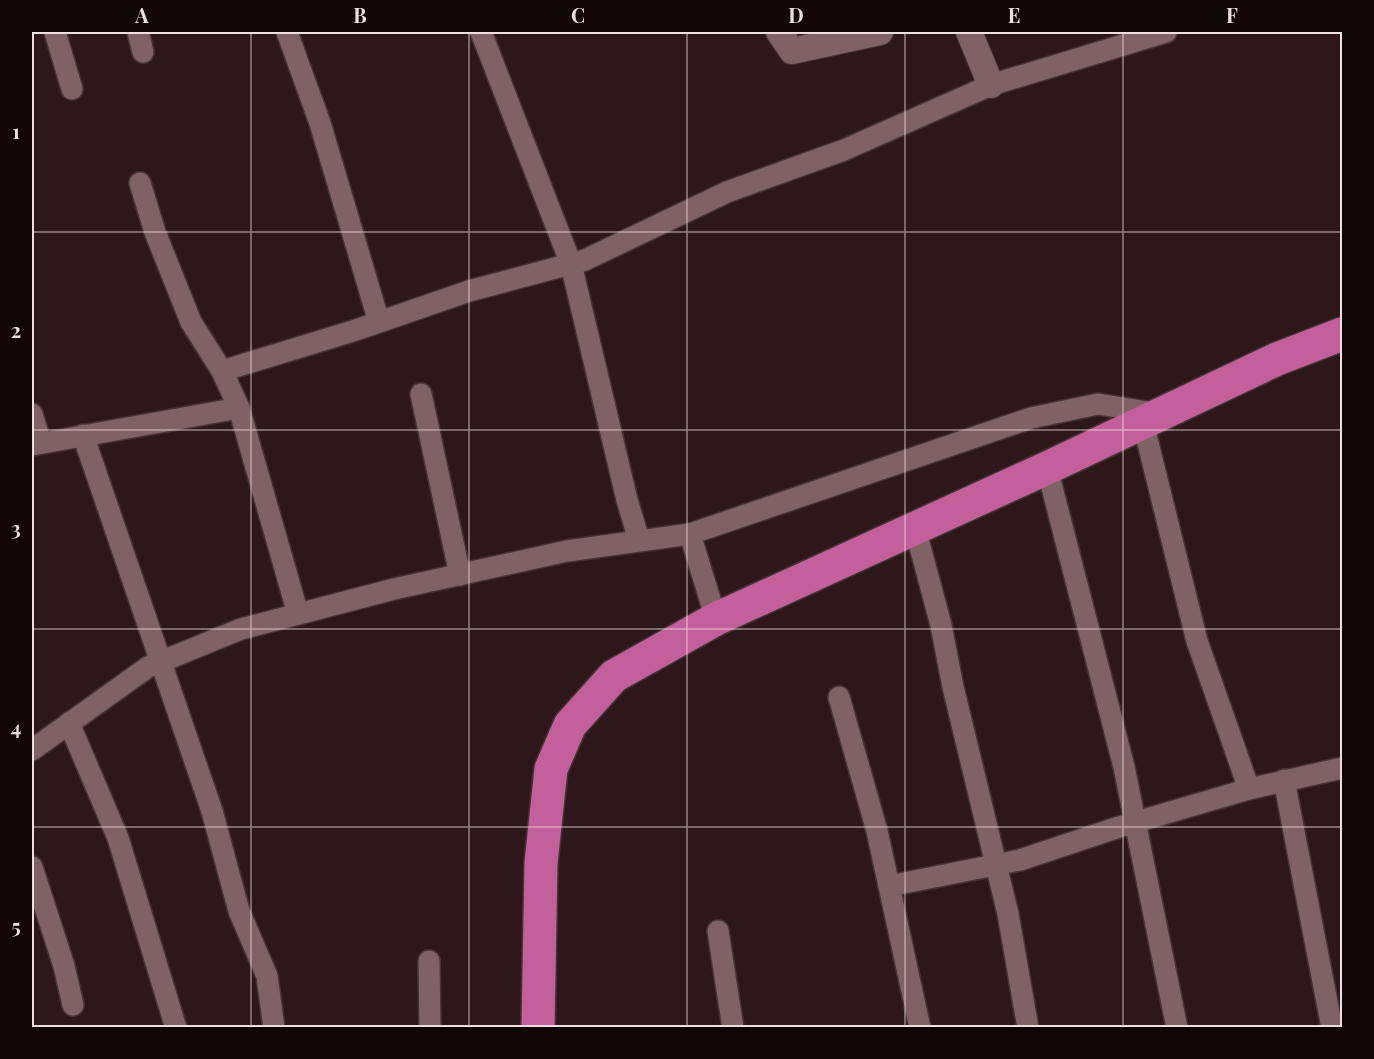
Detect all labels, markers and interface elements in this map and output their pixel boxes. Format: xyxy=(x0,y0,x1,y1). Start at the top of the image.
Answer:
text: A xyxy=(134,1,149,28)
text: B xyxy=(353,1,367,28)
text: C xyxy=(571,1,585,28)
text: D xyxy=(788,1,804,28)
text: E xyxy=(1008,1,1020,28)
text: F xyxy=(1226,1,1238,28)
text: 1 xyxy=(12,117,20,144)
text: 2 xyxy=(11,316,21,343)
text: 3 xyxy=(11,514,21,541)
text: 4 xyxy=(11,713,21,740)
text: 5 xyxy=(11,912,21,939)

